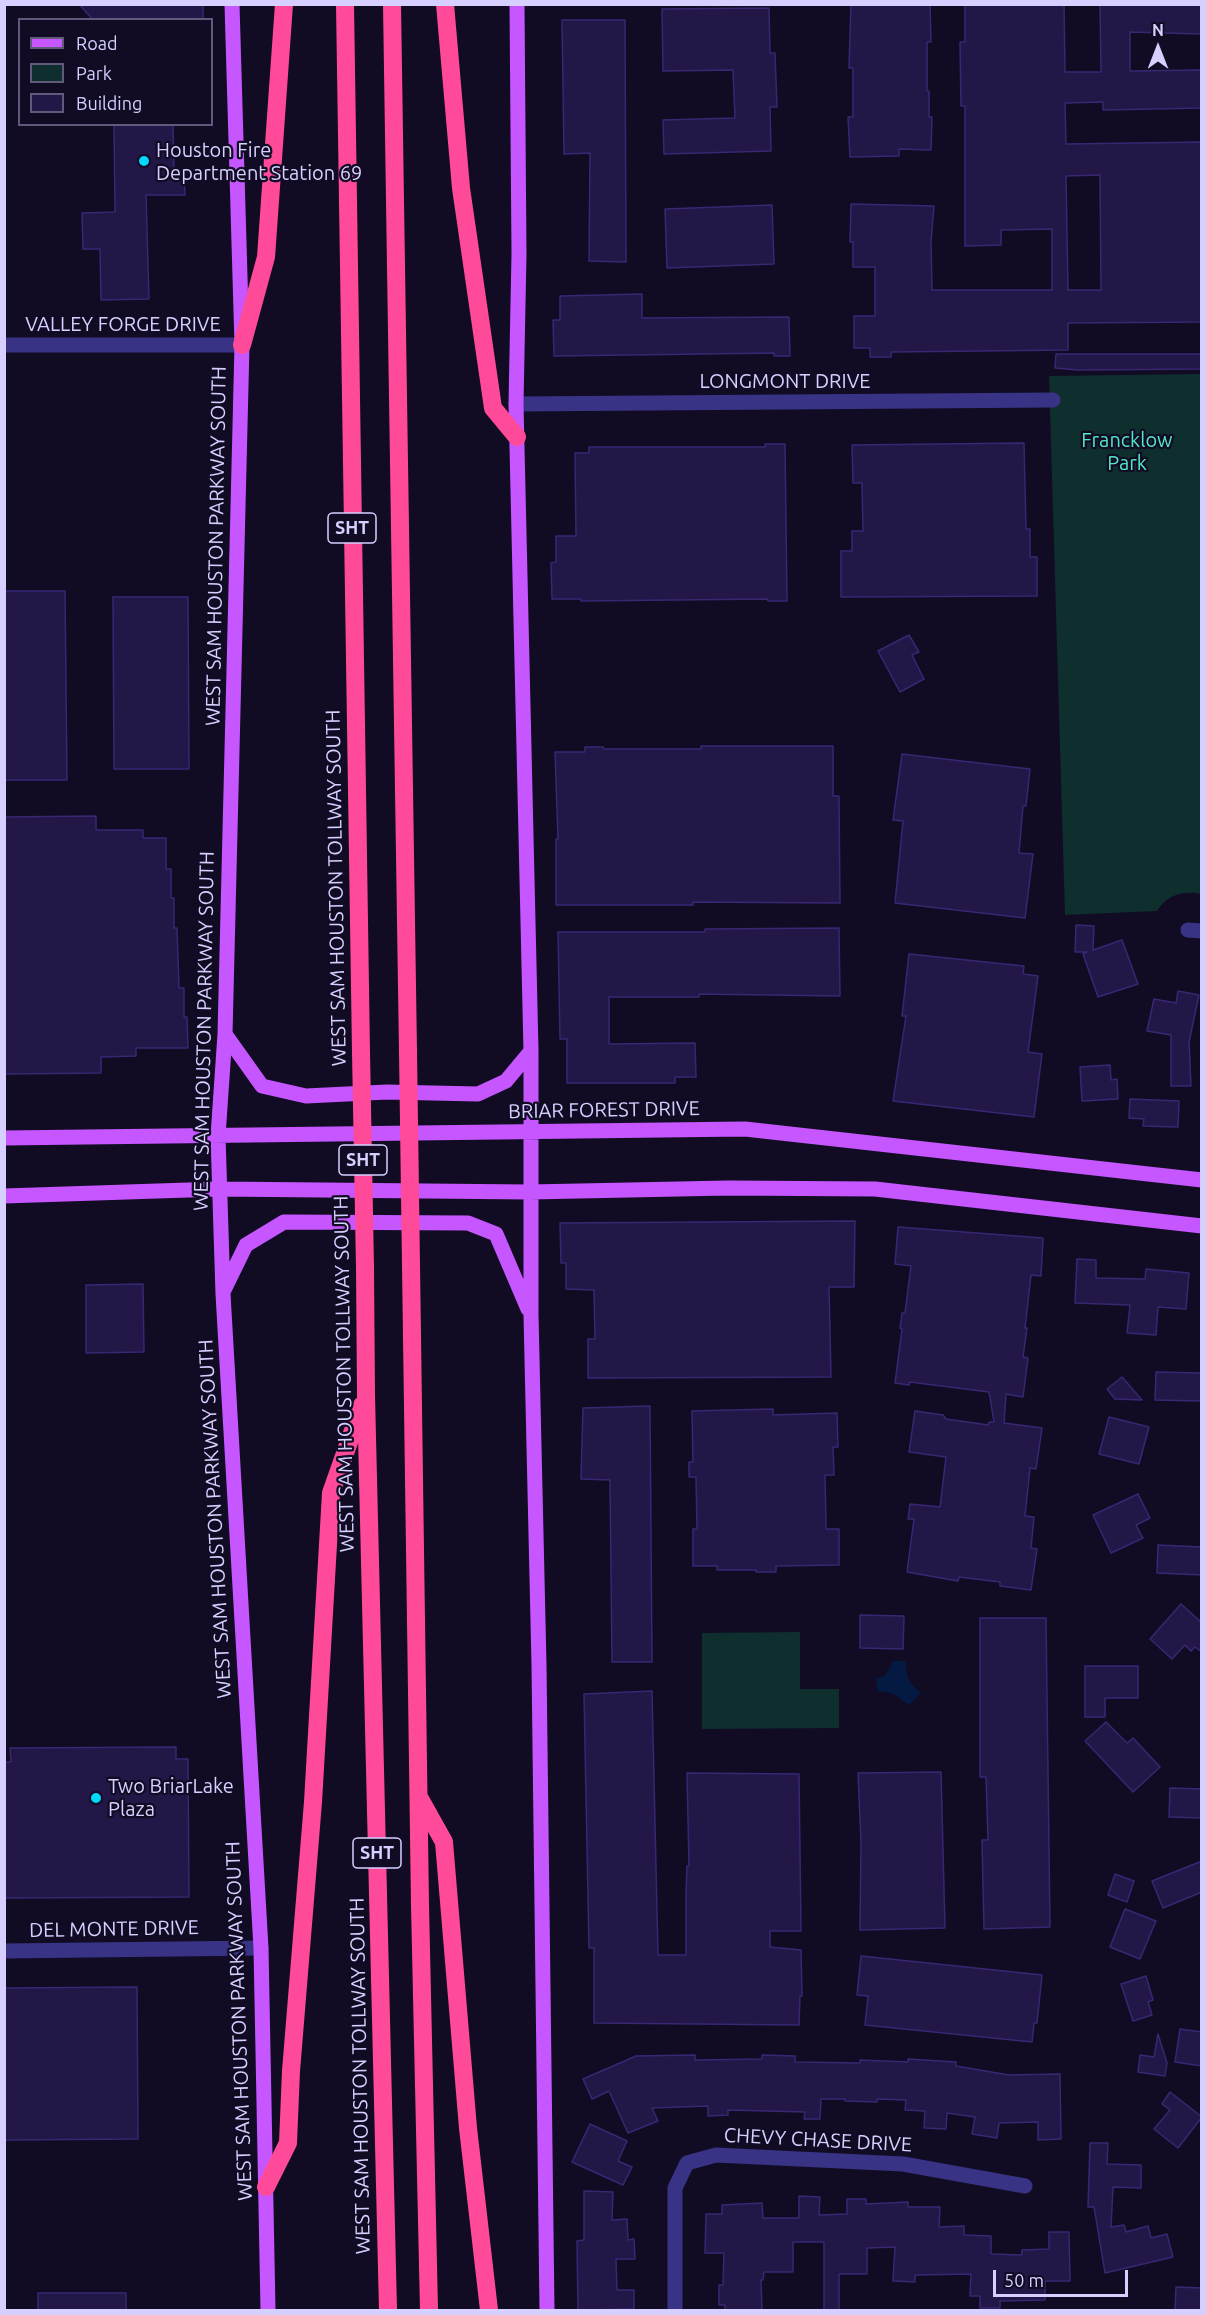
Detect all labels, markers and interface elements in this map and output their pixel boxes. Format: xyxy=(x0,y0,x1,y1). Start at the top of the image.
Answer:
legend xyxy=(18,18,213,126)
north arrow xyxy=(1128,18,1188,78)
text: N xyxy=(1152,21,1164,39)
text: Road xyxy=(76,33,118,53)
text: Park xyxy=(76,63,112,83)
text: Building xyxy=(76,93,142,113)
place label: Houston Fire Department Station 69 xyxy=(156,138,362,185)
marker: Houston Fire Department Station 69 xyxy=(137,154,151,168)
street label: VALLEY FORGE DRIVE xyxy=(25,312,221,336)
street label: WEST SAM HOUSTON PARKWAY SOUTH xyxy=(201,366,231,726)
street label: LONGMONT DRIVE xyxy=(699,369,871,393)
park label: Francklow Park xyxy=(1081,428,1173,475)
road number: SHT xyxy=(328,513,376,543)
street label: WEST SAM HOUSTON TOLLWAY SOUTH xyxy=(321,709,351,1067)
street label: WEST SAM HOUSTON PARKWAY SOUTH xyxy=(189,851,219,1211)
street label: BRIAR FOREST DRIVE xyxy=(508,1096,700,1124)
road number: SHT xyxy=(339,1145,387,1175)
street label: WEST SAM HOUSTON TOLLWAY SOUTH xyxy=(329,1195,359,1553)
street label: WEST SAM HOUSTON PARKWAY SOUTH xyxy=(194,1339,236,1699)
place label: Two BriarLake Plaza xyxy=(108,1774,234,1821)
marker: Two BriarLake Plaza xyxy=(89,1791,103,1805)
road number: SHT xyxy=(353,1838,401,1868)
street label: WEST SAM HOUSTON PARKWAY SOUTH xyxy=(221,1841,257,2201)
street label: WEST SAM HOUSTON TOLLWAY SOUTH xyxy=(345,1897,375,2255)
street label: DEL MONTE DRIVE xyxy=(29,1916,199,1942)
street label: CHEVY CHASE DRIVE xyxy=(723,2123,913,2157)
scale bar xyxy=(996,2258,1131,2296)
text: 50 m xyxy=(1004,2270,1044,2290)

